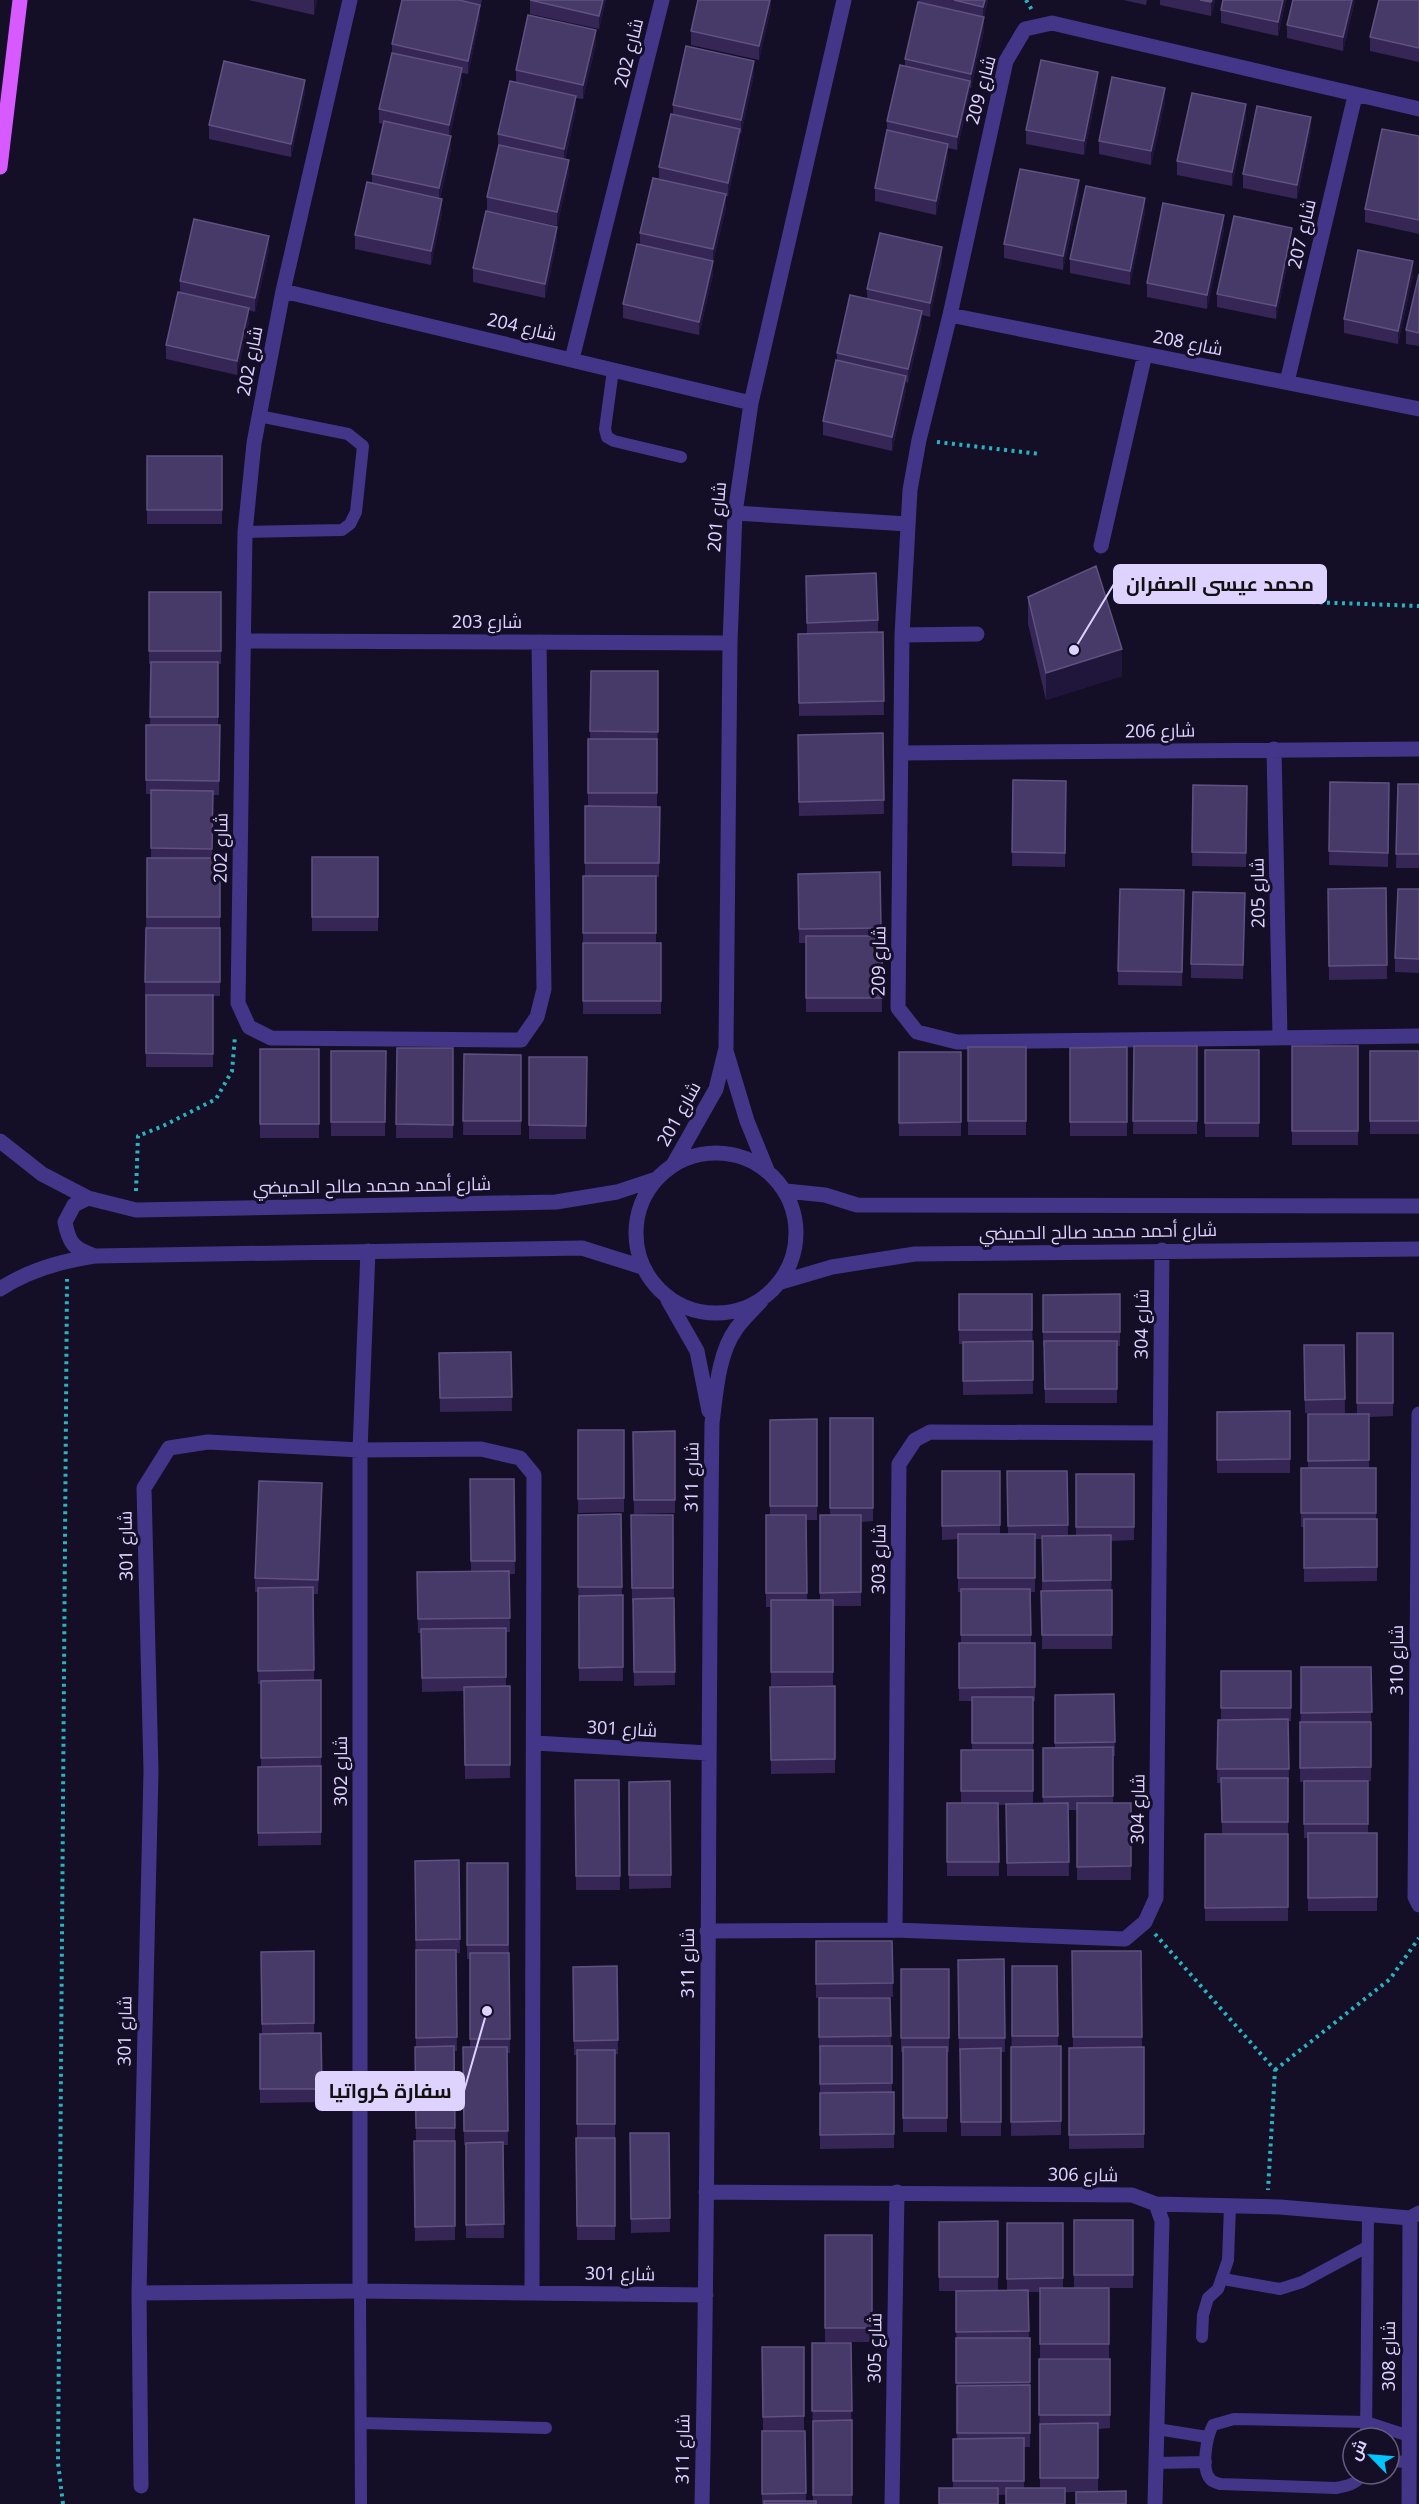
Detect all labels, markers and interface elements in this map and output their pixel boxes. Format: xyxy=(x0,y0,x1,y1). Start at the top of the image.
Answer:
street label: شارع 202 xyxy=(608,16,649,90)
street label: شارع 209 xyxy=(959,53,1002,127)
street label: شارع 207 xyxy=(1281,197,1322,271)
street label: شارع 204 xyxy=(485,306,559,347)
street label: شارع 202 xyxy=(231,324,268,398)
street label: شارع 208 xyxy=(1151,324,1225,361)
street label: شارع 201 xyxy=(701,481,732,553)
callout: محمد عيسى الصفران xyxy=(1114,565,1326,603)
text: محمد عيسى الصفران xyxy=(1126,570,1314,597)
street label: شارع 203 xyxy=(452,609,522,634)
street label: شارع 206 xyxy=(1125,717,1195,744)
street label: شارع 202 xyxy=(207,813,234,883)
street label: شارع 205 xyxy=(1244,858,1271,928)
street label: شارع 209 xyxy=(865,926,892,996)
street label: شارع 201 xyxy=(651,1077,707,1151)
street label: شارع أحمد محمد صالح الحميضي xyxy=(253,1171,491,1201)
street label: شارع أحمد محمد صالح الحميضي xyxy=(979,1217,1217,1247)
street label: شارع 304 xyxy=(1128,1289,1155,1359)
street label: شارع 311 xyxy=(678,1442,705,1512)
street label: شارع 301 xyxy=(112,1511,139,1581)
street label: شارع 303 xyxy=(865,1524,892,1594)
street label: شارع 310 xyxy=(1384,1625,1409,1695)
street label: شارع 301 xyxy=(586,1714,658,1743)
street label: شارع 302 xyxy=(328,1736,353,1806)
street label: شارع 304 xyxy=(1124,1774,1151,1844)
street label: شارع 311 xyxy=(675,1928,700,1998)
street label: شارع 301 xyxy=(111,1996,138,2066)
callout: سفارة كرواتيا xyxy=(316,2072,464,2110)
text: سفارة كرواتيا xyxy=(328,2077,452,2104)
street label: شارع 306 xyxy=(1048,2161,1118,2188)
street label: شارع 301 xyxy=(585,2260,655,2287)
street label: شارع 305 xyxy=(861,2313,888,2383)
street label: شارع 308 xyxy=(1376,2321,1401,2391)
street label: شارع 311 xyxy=(669,2414,696,2484)
north arrow xyxy=(1341,2426,1401,2486)
text: ش xyxy=(1343,2436,1372,2464)

